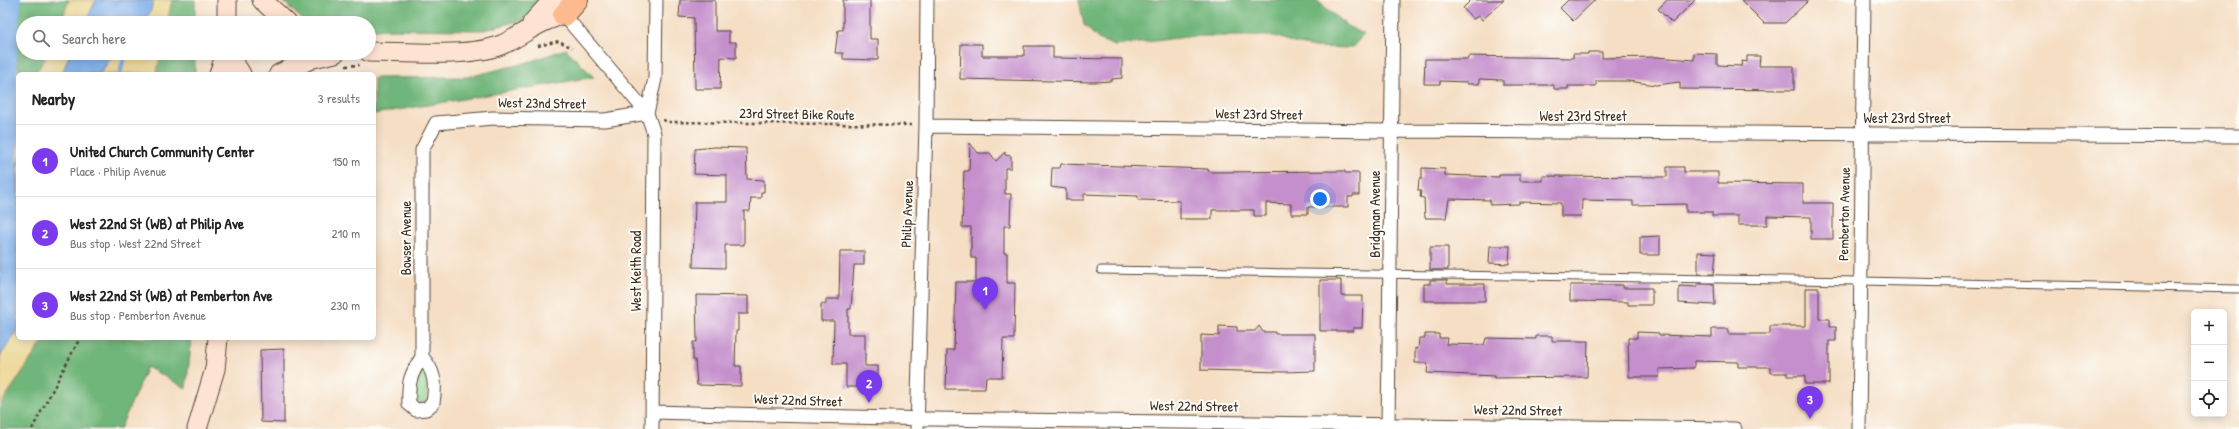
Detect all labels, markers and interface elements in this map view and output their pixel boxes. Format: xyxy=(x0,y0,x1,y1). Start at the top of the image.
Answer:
search box xyxy=(16,16,376,60)
icon: search xyxy=(30,27,52,49)
text: Search here xyxy=(62,28,126,49)
text: Nearby xyxy=(32,87,75,110)
text: 3 results xyxy=(318,89,360,107)
street label: West 23nd Street xyxy=(498,92,586,113)
street label: 23rd Street Bike Route xyxy=(739,103,855,124)
street label: West 23rd Street xyxy=(1215,103,1303,124)
street label: West 23rd Street xyxy=(1539,106,1627,125)
street label: West 23rd Street xyxy=(1863,108,1951,127)
text: United Church Community Center xyxy=(70,141,254,162)
text: 1 xyxy=(43,152,47,170)
text: 150 m xyxy=(332,152,360,170)
text: Place · Philip Avenue xyxy=(70,162,166,180)
street label: Pemberton Avenue xyxy=(1833,166,1854,261)
street label: Bridgman Avenue xyxy=(1365,170,1385,258)
street label: Philip Avenue xyxy=(896,180,918,248)
your location xyxy=(1310,189,1330,209)
street label: Bowser Avenue xyxy=(396,200,415,275)
text: West 22nd St (WB) at Philip Ave xyxy=(70,213,244,234)
text: 2 xyxy=(42,224,48,242)
text: 210 m xyxy=(332,224,360,242)
street label: West Keith Road xyxy=(626,230,645,311)
text: Bus stop · West 22nd Street xyxy=(70,234,201,252)
pin: 1 xyxy=(972,277,998,310)
text: West 22nd St (WB) at Pemberton Ave xyxy=(70,285,273,306)
text: 3 xyxy=(42,296,48,314)
text: 230 m xyxy=(330,296,360,314)
text: Bus stop · Pemberton Avenue xyxy=(70,306,206,324)
map controls xyxy=(2191,309,2227,417)
button: + xyxy=(2191,309,2227,345)
button: − xyxy=(2191,345,2227,381)
pin: 2 xyxy=(856,370,882,403)
button: locate xyxy=(2191,381,2227,417)
pin: 3 xyxy=(1797,386,1823,419)
street label: West 22nd Street xyxy=(754,388,843,411)
street label: West 22nd Street xyxy=(1150,395,1239,416)
street label: West 22nd Street xyxy=(1474,399,1563,420)

